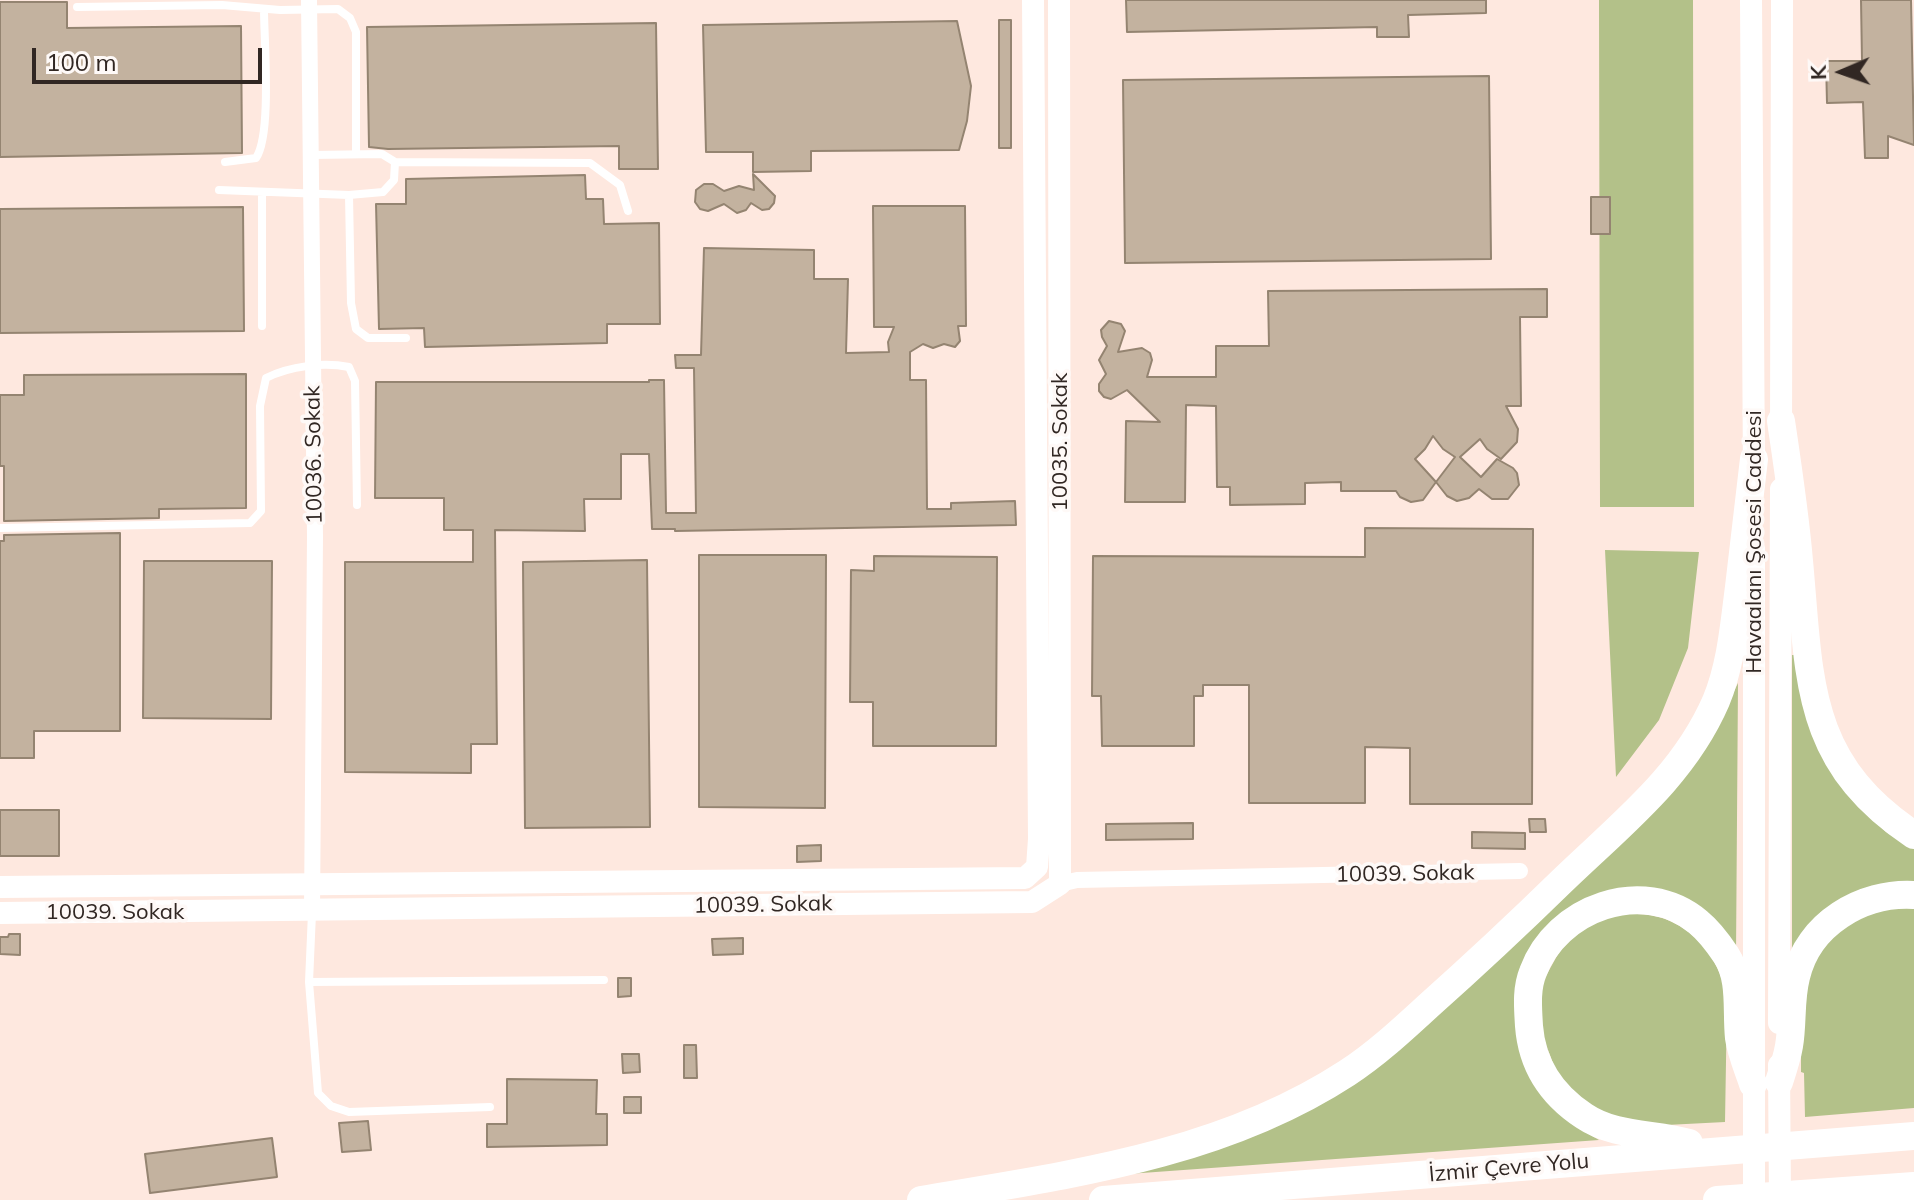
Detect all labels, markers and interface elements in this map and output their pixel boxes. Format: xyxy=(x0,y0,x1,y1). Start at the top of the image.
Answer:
scale bar xyxy=(36,32,266,82)
north arrow xyxy=(1802,32,1882,112)
text: 100 m xyxy=(46,47,117,77)
text: K xyxy=(1804,65,1832,81)
street label: 10035. Sokak xyxy=(1047,373,1073,511)
street label: 10036. Sokak xyxy=(300,385,328,525)
street label: Havaalanı Şosesi Caddesi xyxy=(1741,410,1767,674)
street label: 10039. Sokak xyxy=(1335,860,1475,888)
street label: 10039. Sokak xyxy=(693,891,833,919)
street label: 10039. Sokak xyxy=(46,899,184,925)
street label: İzmir Çevre Yolu xyxy=(1428,1148,1590,1188)

